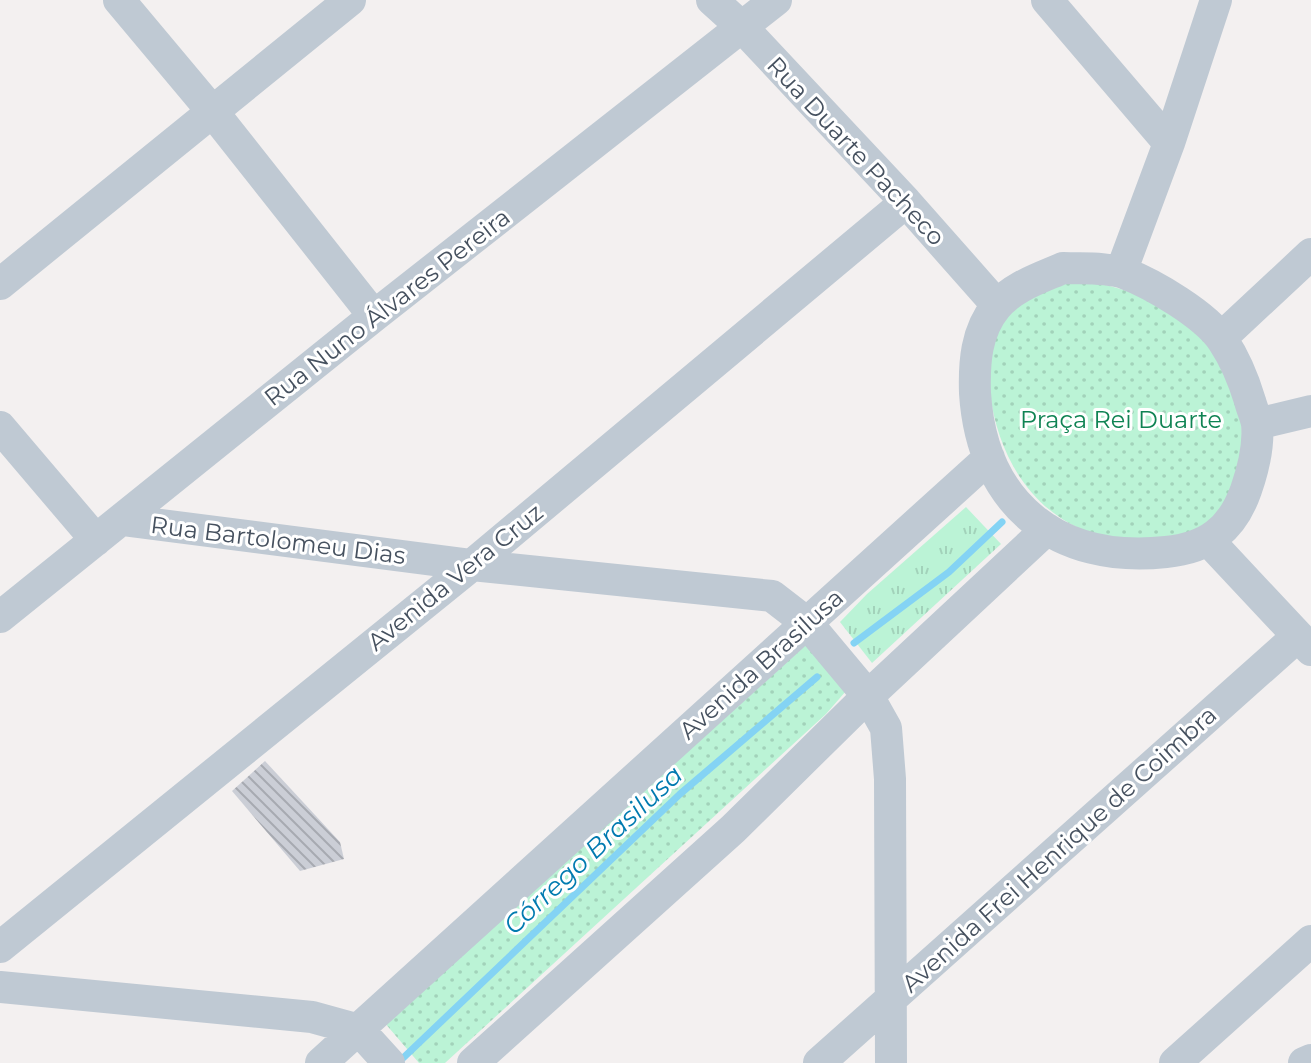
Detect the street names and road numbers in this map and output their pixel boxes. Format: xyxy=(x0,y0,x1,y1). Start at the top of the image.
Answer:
street label: Rua Duarte Pacheco xyxy=(761,51,951,251)
street label: Rua Nuno Álvares Pereira xyxy=(258,202,516,412)
street label: Avenida Vera Cruz xyxy=(361,497,549,657)
street label: Rua Bartolomeu Dias xyxy=(149,510,407,570)
street label: Avenida Brasilusa xyxy=(673,583,849,745)
street label: Avenida Frei Henrique de Coimbra xyxy=(896,700,1222,998)

